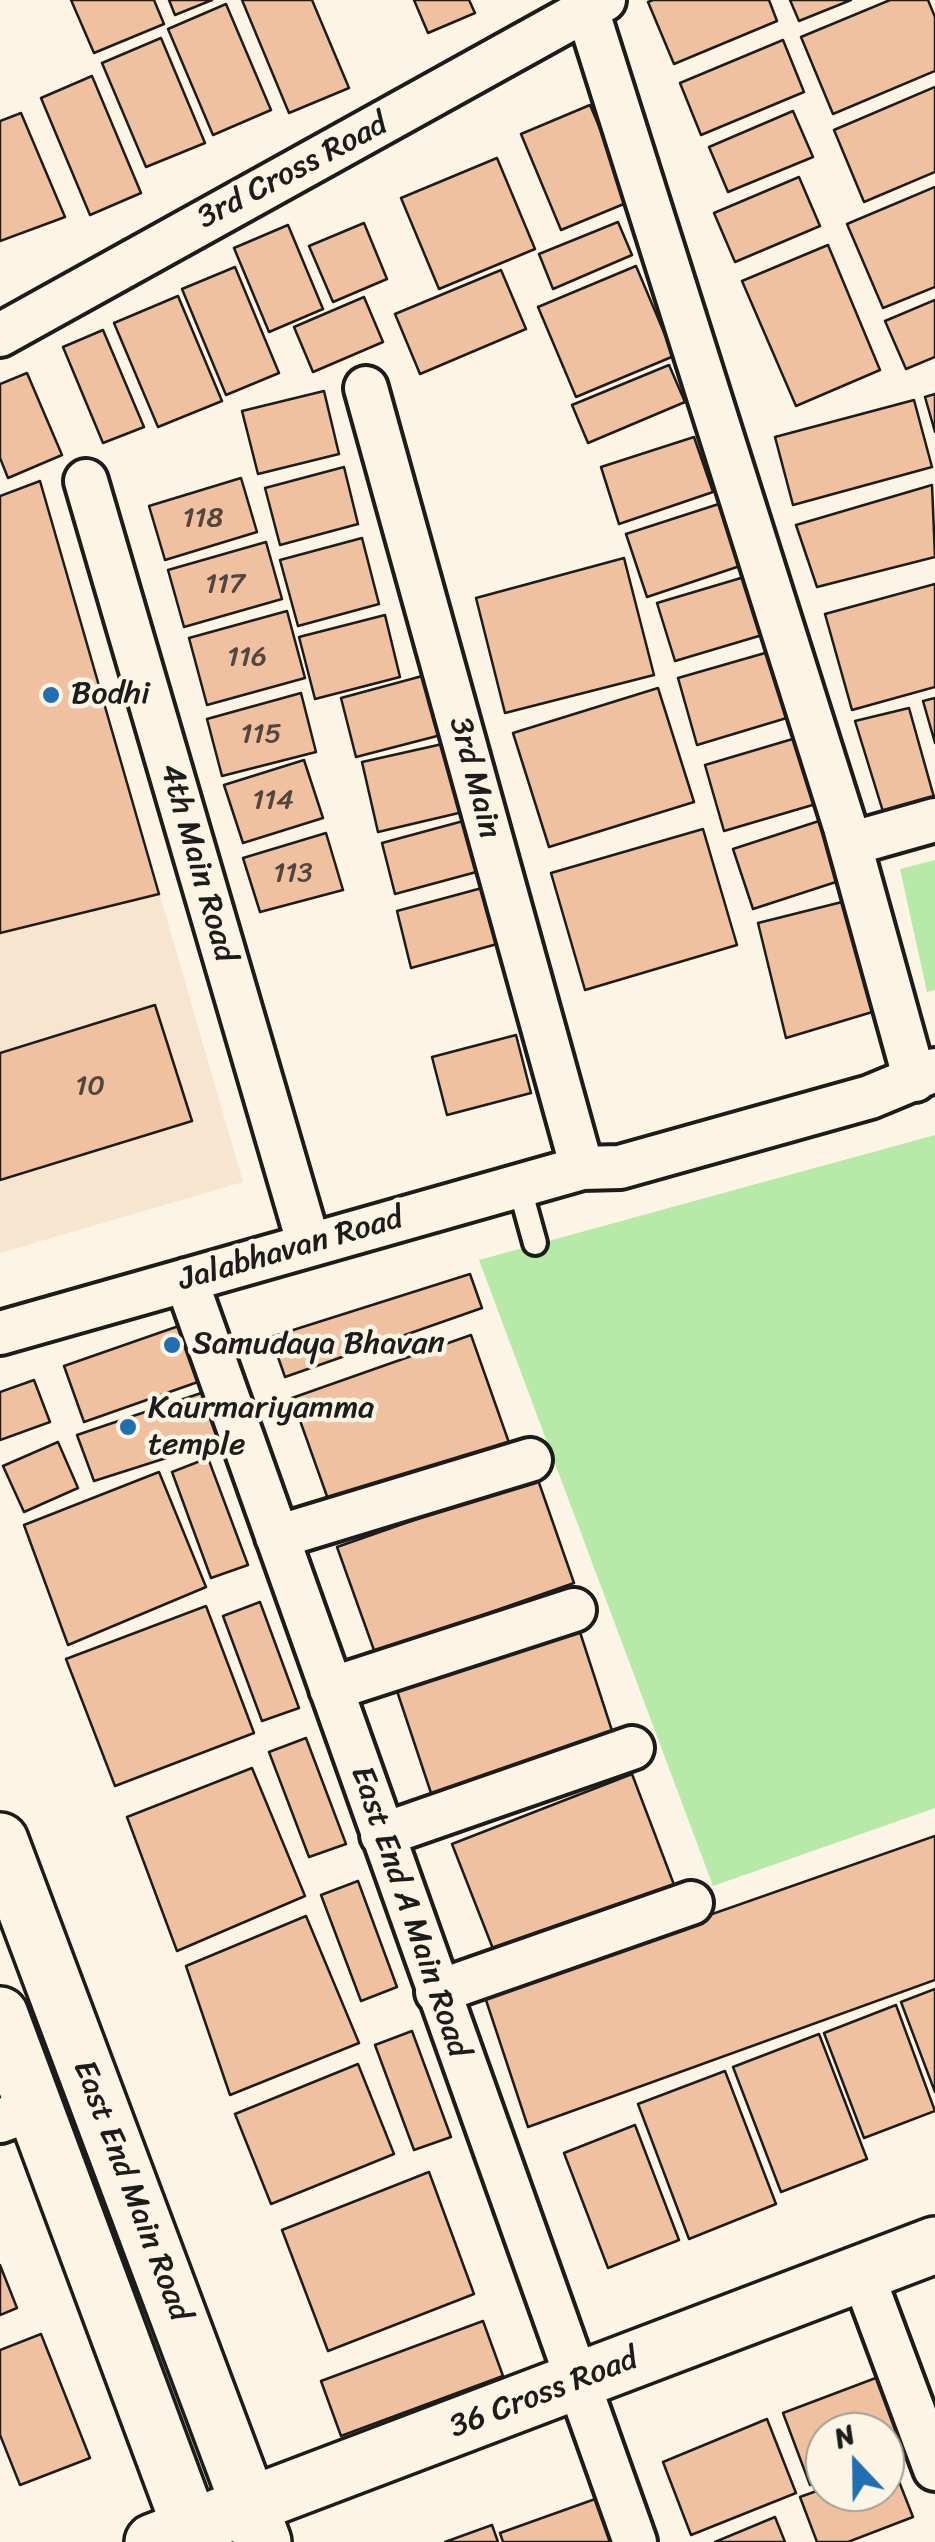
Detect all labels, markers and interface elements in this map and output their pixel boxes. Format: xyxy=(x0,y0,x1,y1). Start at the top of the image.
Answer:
street label: 3rd Cross Road xyxy=(191,106,395,238)
house number: 118 xyxy=(183,502,223,536)
house number: 117 xyxy=(205,568,245,602)
house number: 116 xyxy=(227,641,267,675)
place label: Bodhi xyxy=(71,676,150,714)
marker: Bodhi xyxy=(40,684,62,706)
street label: 3rd Main xyxy=(439,713,509,843)
house number: 115 xyxy=(240,718,282,752)
street label: 4th Main Road xyxy=(150,760,244,966)
house number: 114 xyxy=(252,784,294,818)
house number: 113 xyxy=(273,857,313,891)
house number: 10 xyxy=(75,1070,105,1104)
street label: Jalabhavan Road xyxy=(175,1200,407,1300)
place label: Samudaya Bhavan xyxy=(192,1326,445,1364)
marker: Samudaya Bhavan xyxy=(161,1334,183,1356)
place label: Kaurmariyamma temple xyxy=(148,1390,374,1465)
marker: Kaurmariyamma temple xyxy=(117,1416,139,1438)
street label: East End A Main Road xyxy=(341,1761,477,2063)
street label: East End Main Road xyxy=(64,2055,198,2327)
street label: 36 Cross Road xyxy=(445,2341,643,2447)
text: N xyxy=(826,2409,862,2462)
north arrow xyxy=(805,2412,905,2512)

